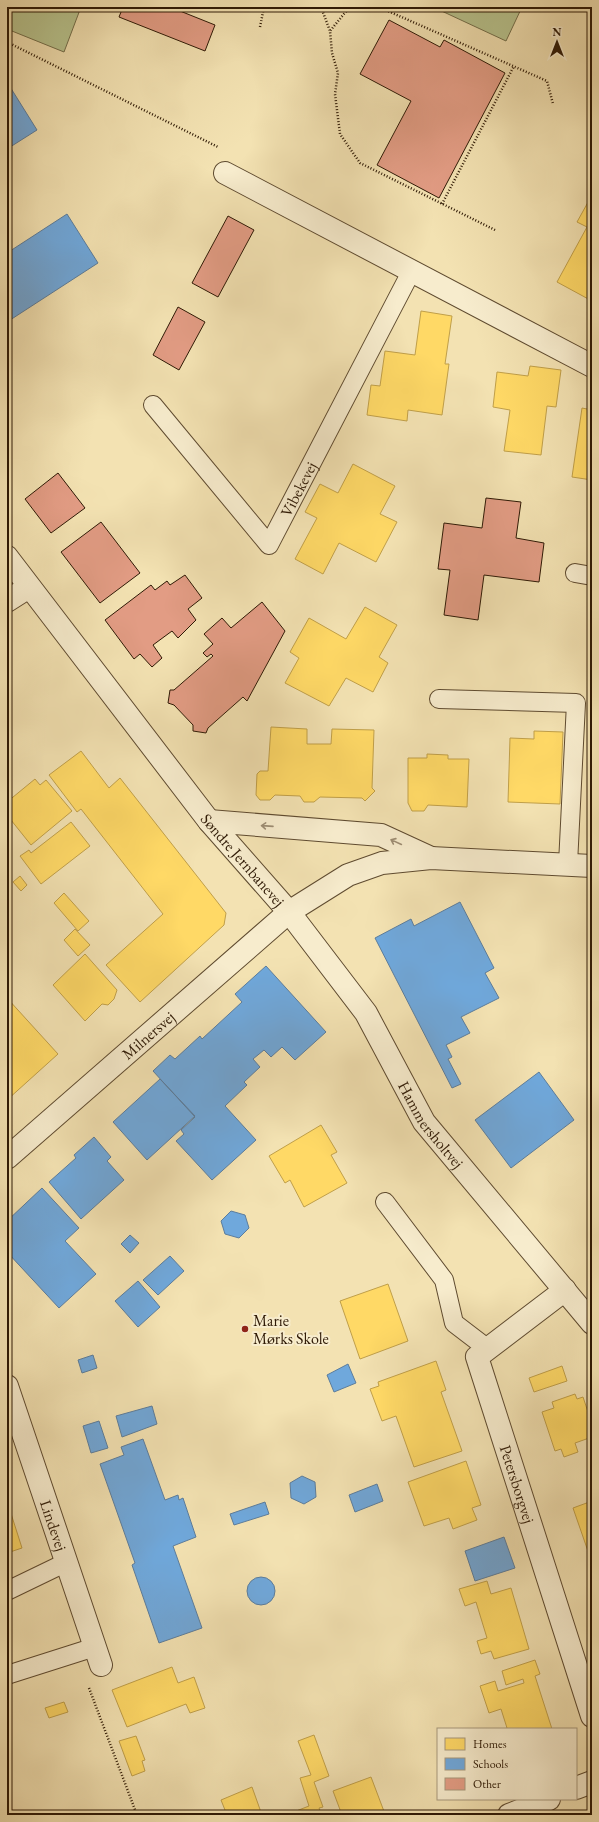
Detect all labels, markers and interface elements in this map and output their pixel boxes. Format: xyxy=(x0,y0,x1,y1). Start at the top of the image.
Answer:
north arrow xyxy=(537,22,577,62)
text: N xyxy=(553,25,562,39)
street label: Vibekevej xyxy=(275,458,321,520)
street label: Søndre Jernbanevej xyxy=(196,809,290,911)
one-way arrow xyxy=(261,822,274,829)
one-way arrow xyxy=(390,838,402,845)
street label: Milnersvej xyxy=(117,1006,179,1064)
street label: Hammersholtvej xyxy=(393,1077,469,1173)
place label: Marie Mørks Skole xyxy=(253,1310,329,1349)
marker: Marie Mørks Skole xyxy=(240,1324,250,1334)
street label: Petersborgvej xyxy=(495,1442,540,1526)
street label: Lindevej xyxy=(36,1497,72,1554)
legend xyxy=(437,1728,577,1800)
text: Homes xyxy=(473,1736,507,1752)
text: Schools xyxy=(473,1756,508,1772)
text: Other xyxy=(473,1776,501,1792)

